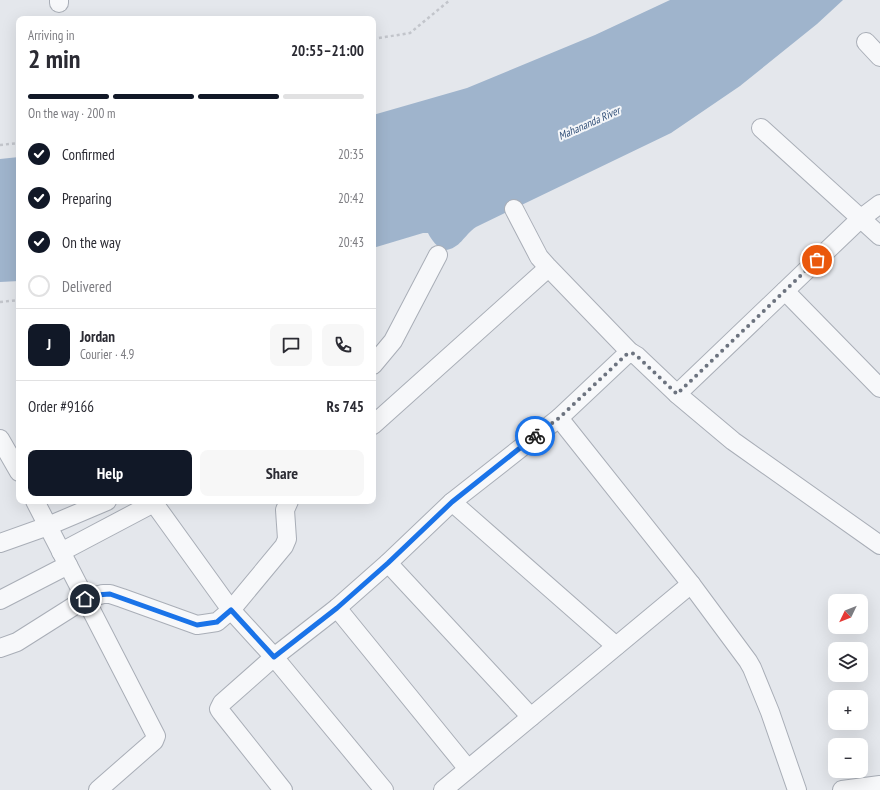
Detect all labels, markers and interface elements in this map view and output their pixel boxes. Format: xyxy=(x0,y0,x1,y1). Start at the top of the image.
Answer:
text: Arriving in xyxy=(28,27,75,44)
text: 20:55–21:00 xyxy=(291,41,364,60)
text: 2 min xyxy=(28,42,81,75)
water label: Mahananda River xyxy=(556,102,624,143)
text: On the way · 200 m xyxy=(28,105,115,122)
icon: check xyxy=(28,143,50,165)
text: Confirmed xyxy=(62,145,115,164)
text: 20:35 xyxy=(338,146,364,163)
icon: check xyxy=(28,187,50,209)
text: Preparing xyxy=(62,189,112,208)
text: 20:42 xyxy=(338,190,364,207)
icon: check xyxy=(28,231,50,253)
text: On the way xyxy=(62,233,121,252)
text: 20:43 xyxy=(338,234,364,251)
pin xyxy=(800,243,834,277)
icon: bag xyxy=(806,249,828,271)
text: Delivered xyxy=(62,277,112,296)
button: chat xyxy=(270,324,312,366)
button: phone xyxy=(322,324,364,366)
text: Jordan xyxy=(80,327,115,346)
text: J xyxy=(47,335,51,354)
text: Courier · 4.9 xyxy=(80,346,134,363)
text: Order #9166 xyxy=(28,397,94,416)
text: Rs 745 xyxy=(327,397,364,416)
courier xyxy=(515,416,555,456)
icon: bike xyxy=(524,425,546,447)
button: Help xyxy=(28,450,192,496)
button: Share xyxy=(200,450,364,496)
pin xyxy=(68,582,102,616)
icon: home xyxy=(74,588,96,610)
north arrow xyxy=(828,594,868,634)
map controls xyxy=(828,594,868,778)
button: layers xyxy=(828,642,868,682)
button: + xyxy=(828,690,868,730)
button: − xyxy=(828,738,868,778)

